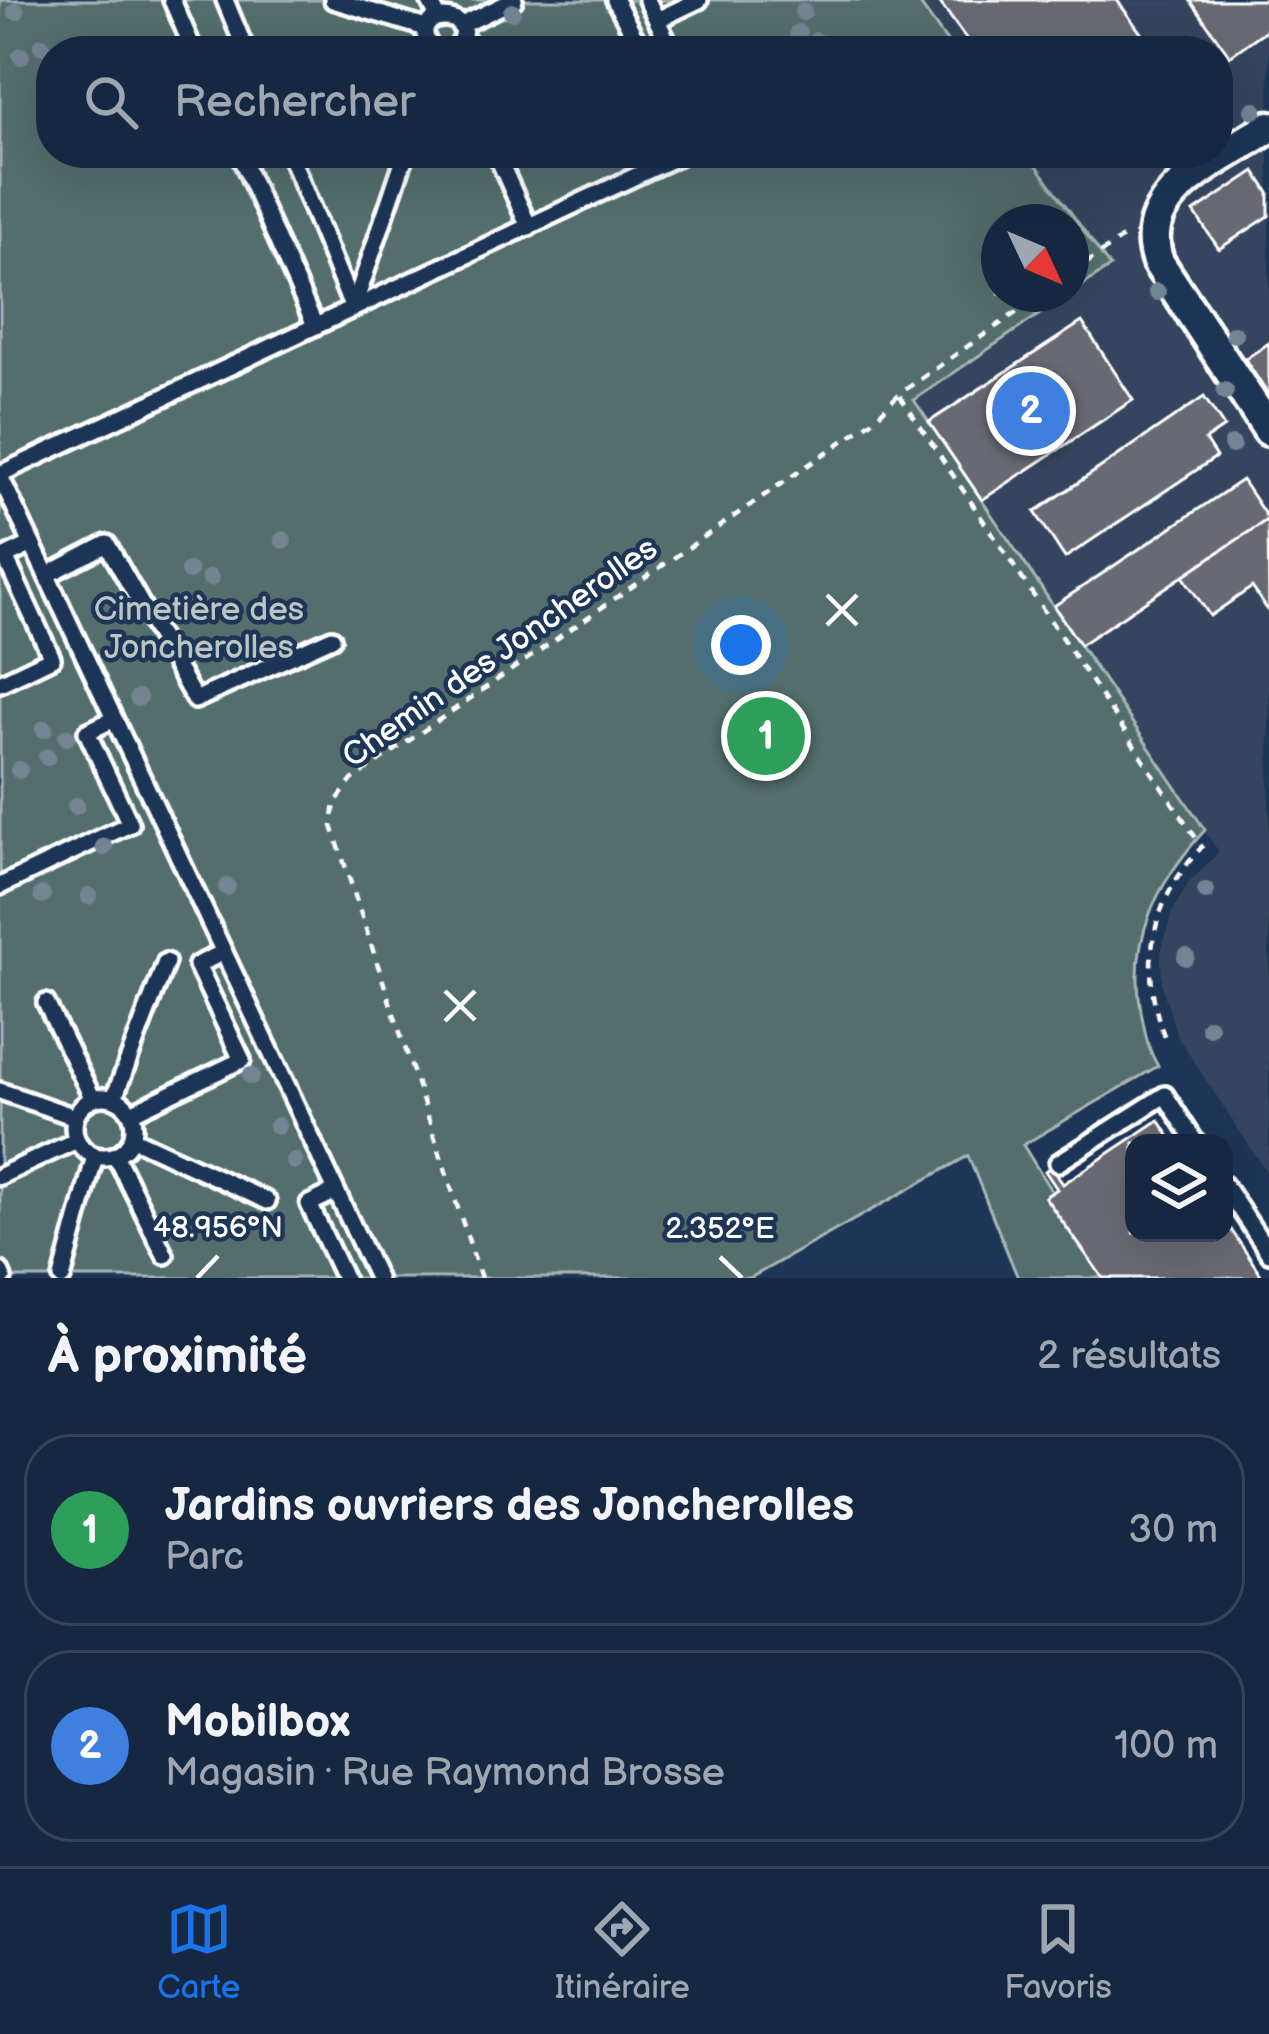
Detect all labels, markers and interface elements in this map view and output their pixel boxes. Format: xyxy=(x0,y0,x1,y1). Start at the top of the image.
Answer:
search box xyxy=(36,36,1233,168)
icon: search xyxy=(78,69,144,135)
text: Rechercher xyxy=(174,75,415,130)
north arrow xyxy=(981,204,1089,312)
pin: 2 xyxy=(992,366,1070,456)
street label: Chemin des Joncherolles xyxy=(335,529,665,777)
park label: Cimetière des Joncherolles xyxy=(94,590,304,668)
your location xyxy=(711,615,771,675)
pin: 1 xyxy=(727,691,805,781)
map controls xyxy=(1125,1134,1233,1242)
button: layers xyxy=(1125,1134,1233,1242)
text: 48.956°N xyxy=(153,1210,283,1246)
text: 2.352°E xyxy=(665,1211,775,1247)
text: À proximité xyxy=(48,1326,307,1387)
text: 2 résultats xyxy=(1037,1333,1221,1380)
text: Jardins ouvriers des Joncherolles xyxy=(165,1479,854,1534)
text: 1 xyxy=(82,1507,98,1554)
text: 30 m xyxy=(1128,1507,1218,1554)
text: Parc xyxy=(165,1534,244,1581)
text: Mobilbox xyxy=(165,1695,350,1750)
text: 2 xyxy=(78,1723,102,1770)
text: 100 m xyxy=(1114,1723,1218,1770)
text: Magasin · Rue Raymond Brosse xyxy=(165,1750,725,1797)
tab: Carte xyxy=(157,1896,240,2008)
tab: Itinéraire xyxy=(555,1896,690,2008)
tab: Favoris xyxy=(1004,1896,1112,2008)

